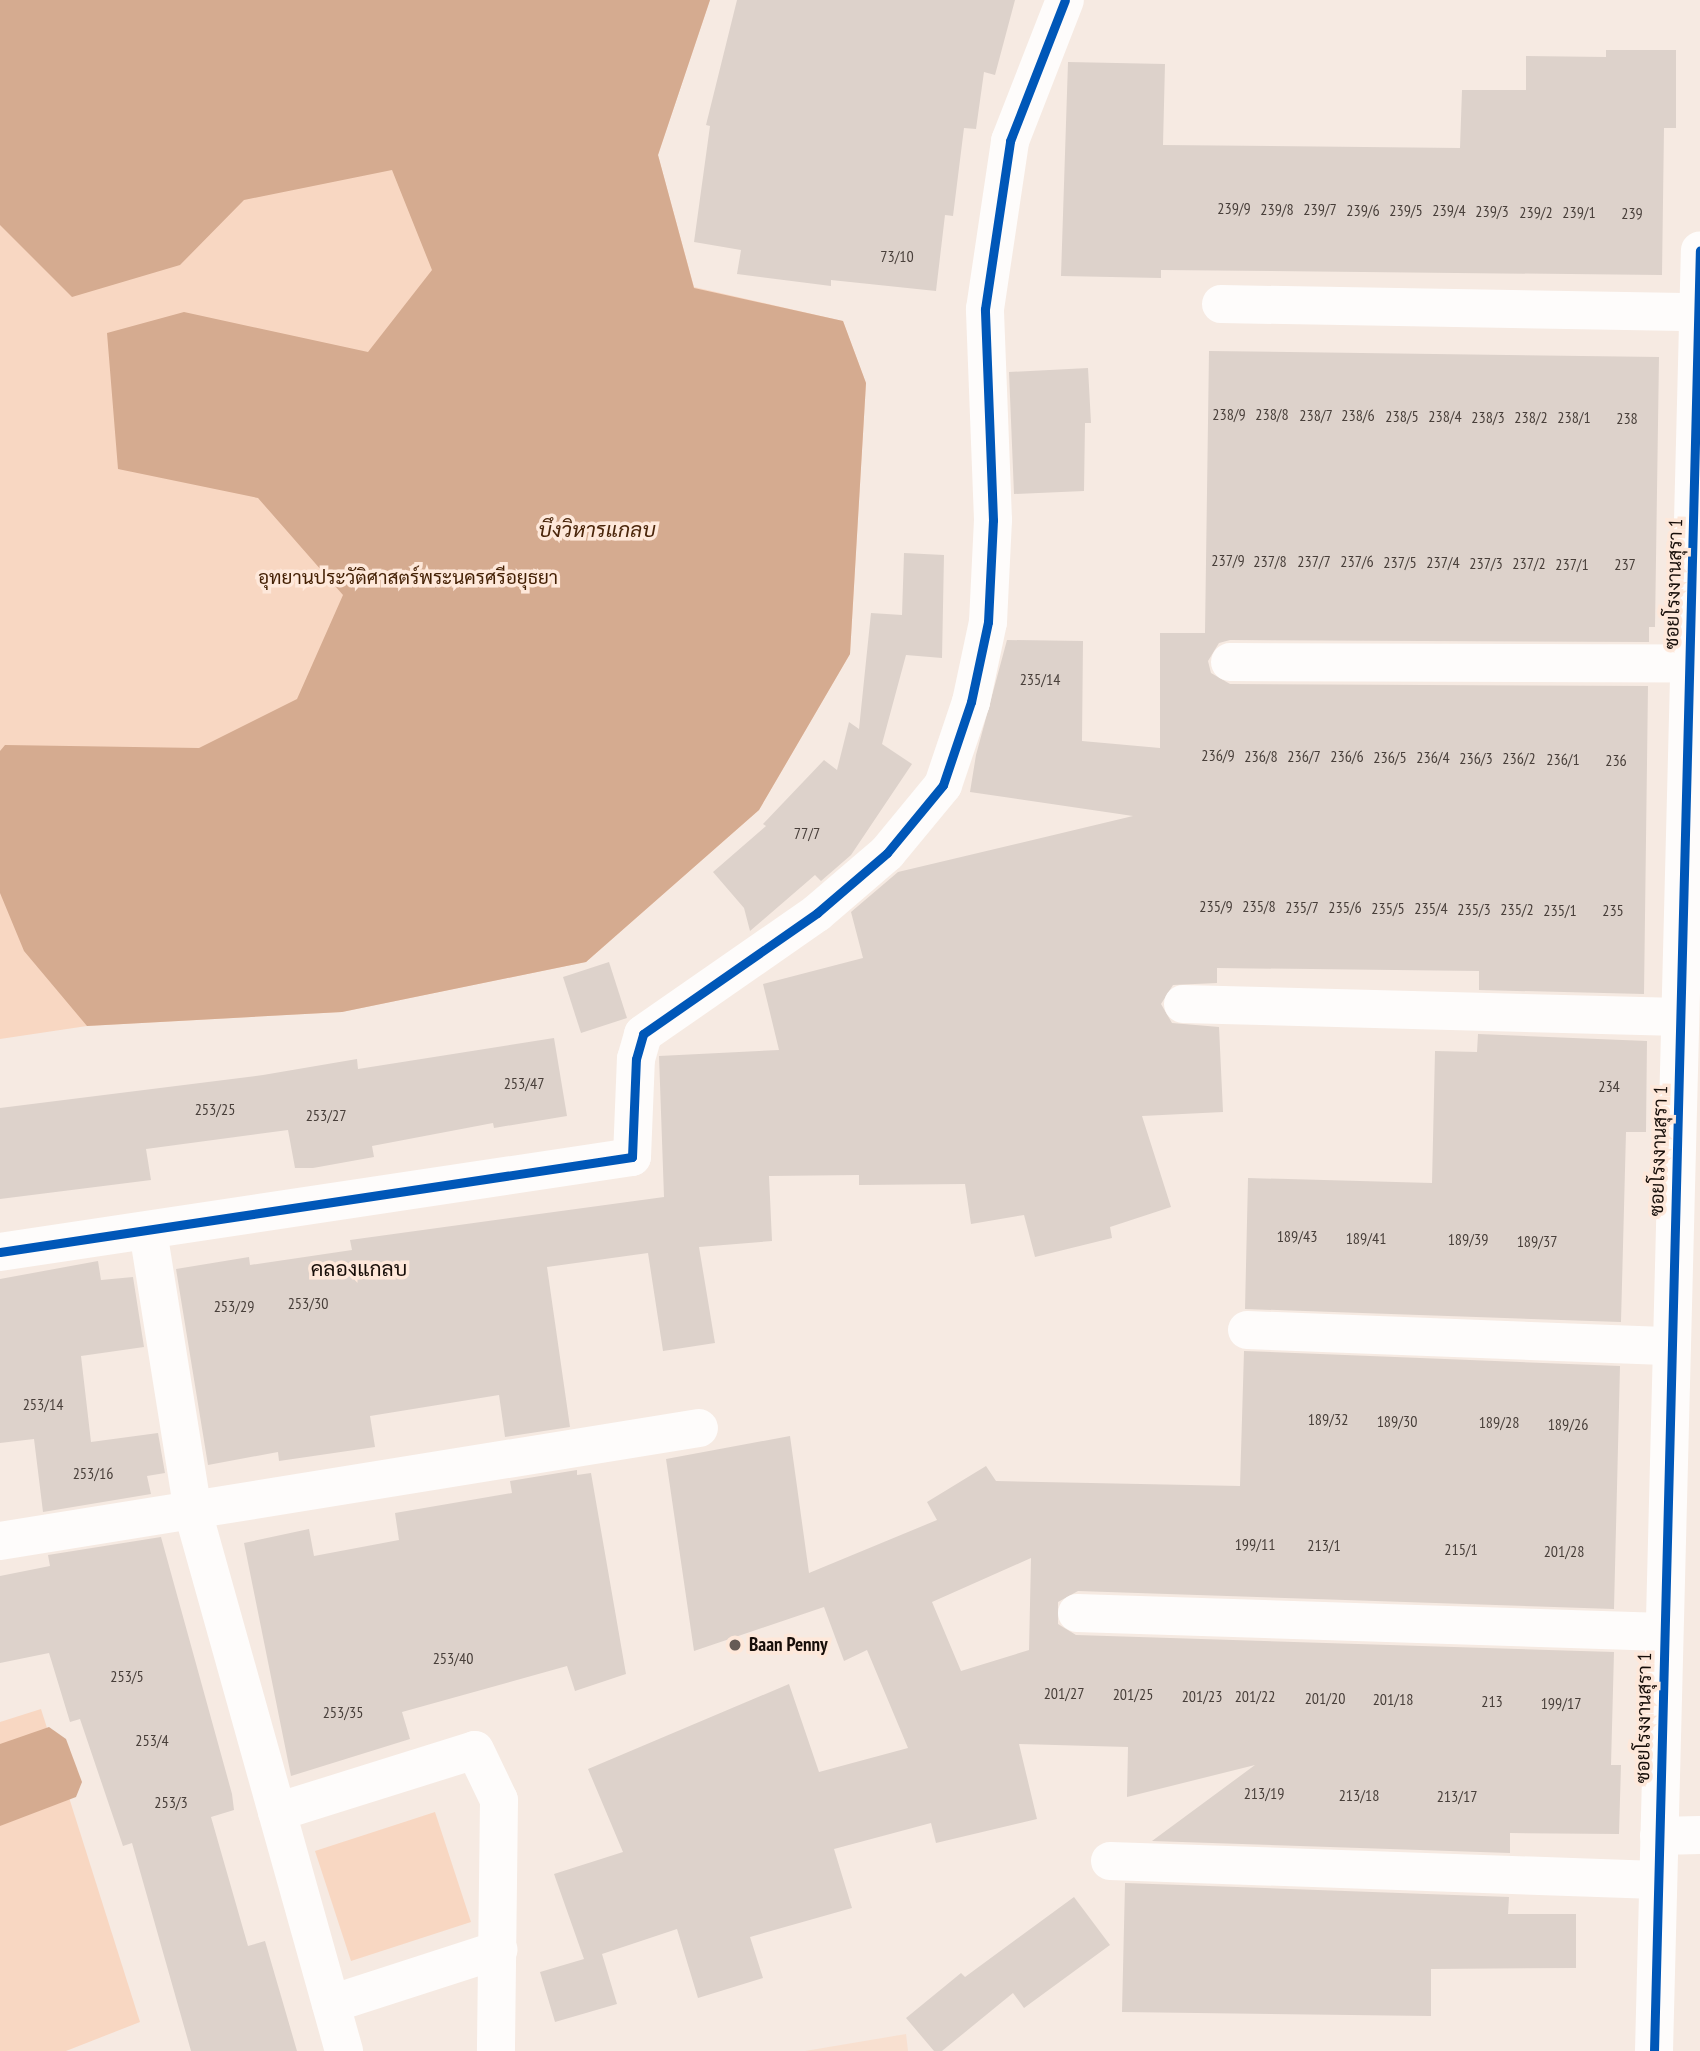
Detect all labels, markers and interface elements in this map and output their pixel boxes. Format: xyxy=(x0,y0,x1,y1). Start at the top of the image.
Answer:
house number: 239/9 xyxy=(1217,198,1251,218)
house number: 239/8 xyxy=(1260,199,1294,219)
house number: 239/7 xyxy=(1303,199,1337,219)
house number: 239/6 xyxy=(1346,200,1380,220)
house number: 239/5 xyxy=(1389,200,1423,220)
house number: 239/4 xyxy=(1432,200,1466,220)
house number: 239/3 xyxy=(1475,201,1509,221)
house number: 239/2 xyxy=(1519,202,1553,222)
house number: 239/1 xyxy=(1562,202,1596,222)
house number: 239 xyxy=(1621,203,1643,223)
house number: 73/10 xyxy=(880,246,914,266)
house number: 238/9 xyxy=(1212,404,1246,424)
house number: 238/8 xyxy=(1255,404,1289,424)
house number: 238/7 xyxy=(1299,405,1333,425)
house number: 238/6 xyxy=(1341,405,1375,425)
house number: 238/5 xyxy=(1385,406,1419,426)
house number: 238/4 xyxy=(1428,406,1462,426)
house number: 238/3 xyxy=(1471,407,1505,427)
house number: 238/2 xyxy=(1514,407,1548,427)
house number: 238/1 xyxy=(1557,407,1591,427)
house number: 238 xyxy=(1616,408,1638,428)
water label: บึงวิหารแกลบ xyxy=(538,517,656,543)
street label: ซอยโรงงานสุรา 1 xyxy=(1660,518,1688,650)
house number: 237/9 xyxy=(1211,550,1245,570)
house number: 237/8 xyxy=(1253,551,1287,571)
house number: 237/7 xyxy=(1297,551,1331,571)
house number: 237/6 xyxy=(1340,551,1374,571)
house number: 237/5 xyxy=(1383,552,1417,572)
house number: 237/4 xyxy=(1426,552,1460,572)
house number: 237/3 xyxy=(1469,553,1503,573)
house number: 237/2 xyxy=(1512,553,1546,573)
house number: 237/1 xyxy=(1555,554,1589,574)
house number: 237 xyxy=(1614,554,1636,574)
park label: อุทยานประวัติศาสตร์พระนครศรีอยุธยา xyxy=(258,567,558,589)
house number: 235/14 xyxy=(1020,669,1060,689)
house number: 236/9 xyxy=(1201,745,1235,765)
house number: 236/8 xyxy=(1244,746,1278,766)
house number: 236/7 xyxy=(1287,746,1321,766)
house number: 236/6 xyxy=(1330,746,1364,766)
house number: 236/5 xyxy=(1373,747,1407,767)
house number: 236/4 xyxy=(1416,747,1450,767)
house number: 236/3 xyxy=(1459,748,1493,768)
house number: 236/2 xyxy=(1502,748,1536,768)
house number: 236/1 xyxy=(1546,749,1580,769)
house number: 236 xyxy=(1605,750,1627,770)
house number: 77/7 xyxy=(794,823,820,843)
house number: 235/9 xyxy=(1199,896,1233,916)
house number: 235/8 xyxy=(1242,896,1276,916)
house number: 235/7 xyxy=(1285,897,1319,917)
house number: 235/6 xyxy=(1328,897,1362,917)
house number: 235/5 xyxy=(1371,898,1405,918)
house number: 235/4 xyxy=(1414,898,1448,918)
house number: 235/3 xyxy=(1457,899,1491,919)
house number: 235/2 xyxy=(1500,899,1534,919)
house number: 235/1 xyxy=(1543,900,1577,920)
house number: 235 xyxy=(1602,900,1624,920)
house number: 253/47 xyxy=(504,1073,544,1093)
house number: 234 xyxy=(1598,1076,1620,1096)
street label: ซอยโรงงานสุรา 1 xyxy=(1645,1085,1673,1217)
house number: 253/25 xyxy=(195,1099,235,1119)
house number: 253/27 xyxy=(306,1105,346,1125)
house number: 189/43 xyxy=(1277,1226,1317,1246)
house number: 189/41 xyxy=(1346,1228,1386,1248)
house number: 189/39 xyxy=(1448,1229,1488,1249)
house number: 189/37 xyxy=(1517,1231,1557,1251)
district label: คลองแกลบ xyxy=(311,1256,407,1282)
house number: 253/30 xyxy=(288,1293,328,1313)
house number: 253/29 xyxy=(214,1296,254,1316)
house number: 253/14 xyxy=(23,1394,63,1414)
house number: 189/32 xyxy=(1308,1409,1348,1429)
house number: 189/30 xyxy=(1377,1411,1417,1431)
house number: 189/28 xyxy=(1479,1412,1519,1432)
house number: 189/26 xyxy=(1548,1414,1588,1434)
house number: 253/16 xyxy=(73,1463,113,1483)
house number: 199/11 xyxy=(1235,1534,1275,1554)
house number: 213/1 xyxy=(1307,1535,1341,1555)
house number: 215/1 xyxy=(1444,1539,1478,1559)
house number: 201/28 xyxy=(1544,1541,1584,1561)
place label: Baan Penny xyxy=(749,1634,828,1656)
marker: Baan Penny xyxy=(727,1637,743,1653)
house number: 253/40 xyxy=(433,1648,473,1668)
street label: ซอยโรงงานสุรา 1 xyxy=(1631,1652,1657,1784)
house number: 253/5 xyxy=(110,1666,144,1686)
house number: 201/27 xyxy=(1044,1683,1084,1703)
house number: 201/25 xyxy=(1113,1684,1153,1704)
house number: 201/23 xyxy=(1182,1686,1222,1706)
house number: 201/22 xyxy=(1235,1686,1275,1706)
house number: 201/20 xyxy=(1305,1688,1345,1708)
house number: 201/18 xyxy=(1373,1689,1413,1709)
house number: 213 xyxy=(1481,1691,1503,1711)
house number: 199/17 xyxy=(1541,1693,1581,1713)
house number: 253/35 xyxy=(323,1702,363,1722)
house number: 253/4 xyxy=(135,1730,169,1750)
house number: 213/19 xyxy=(1244,1783,1284,1803)
house number: 213/18 xyxy=(1339,1785,1379,1805)
house number: 213/17 xyxy=(1437,1786,1477,1806)
house number: 253/3 xyxy=(154,1792,188,1812)

